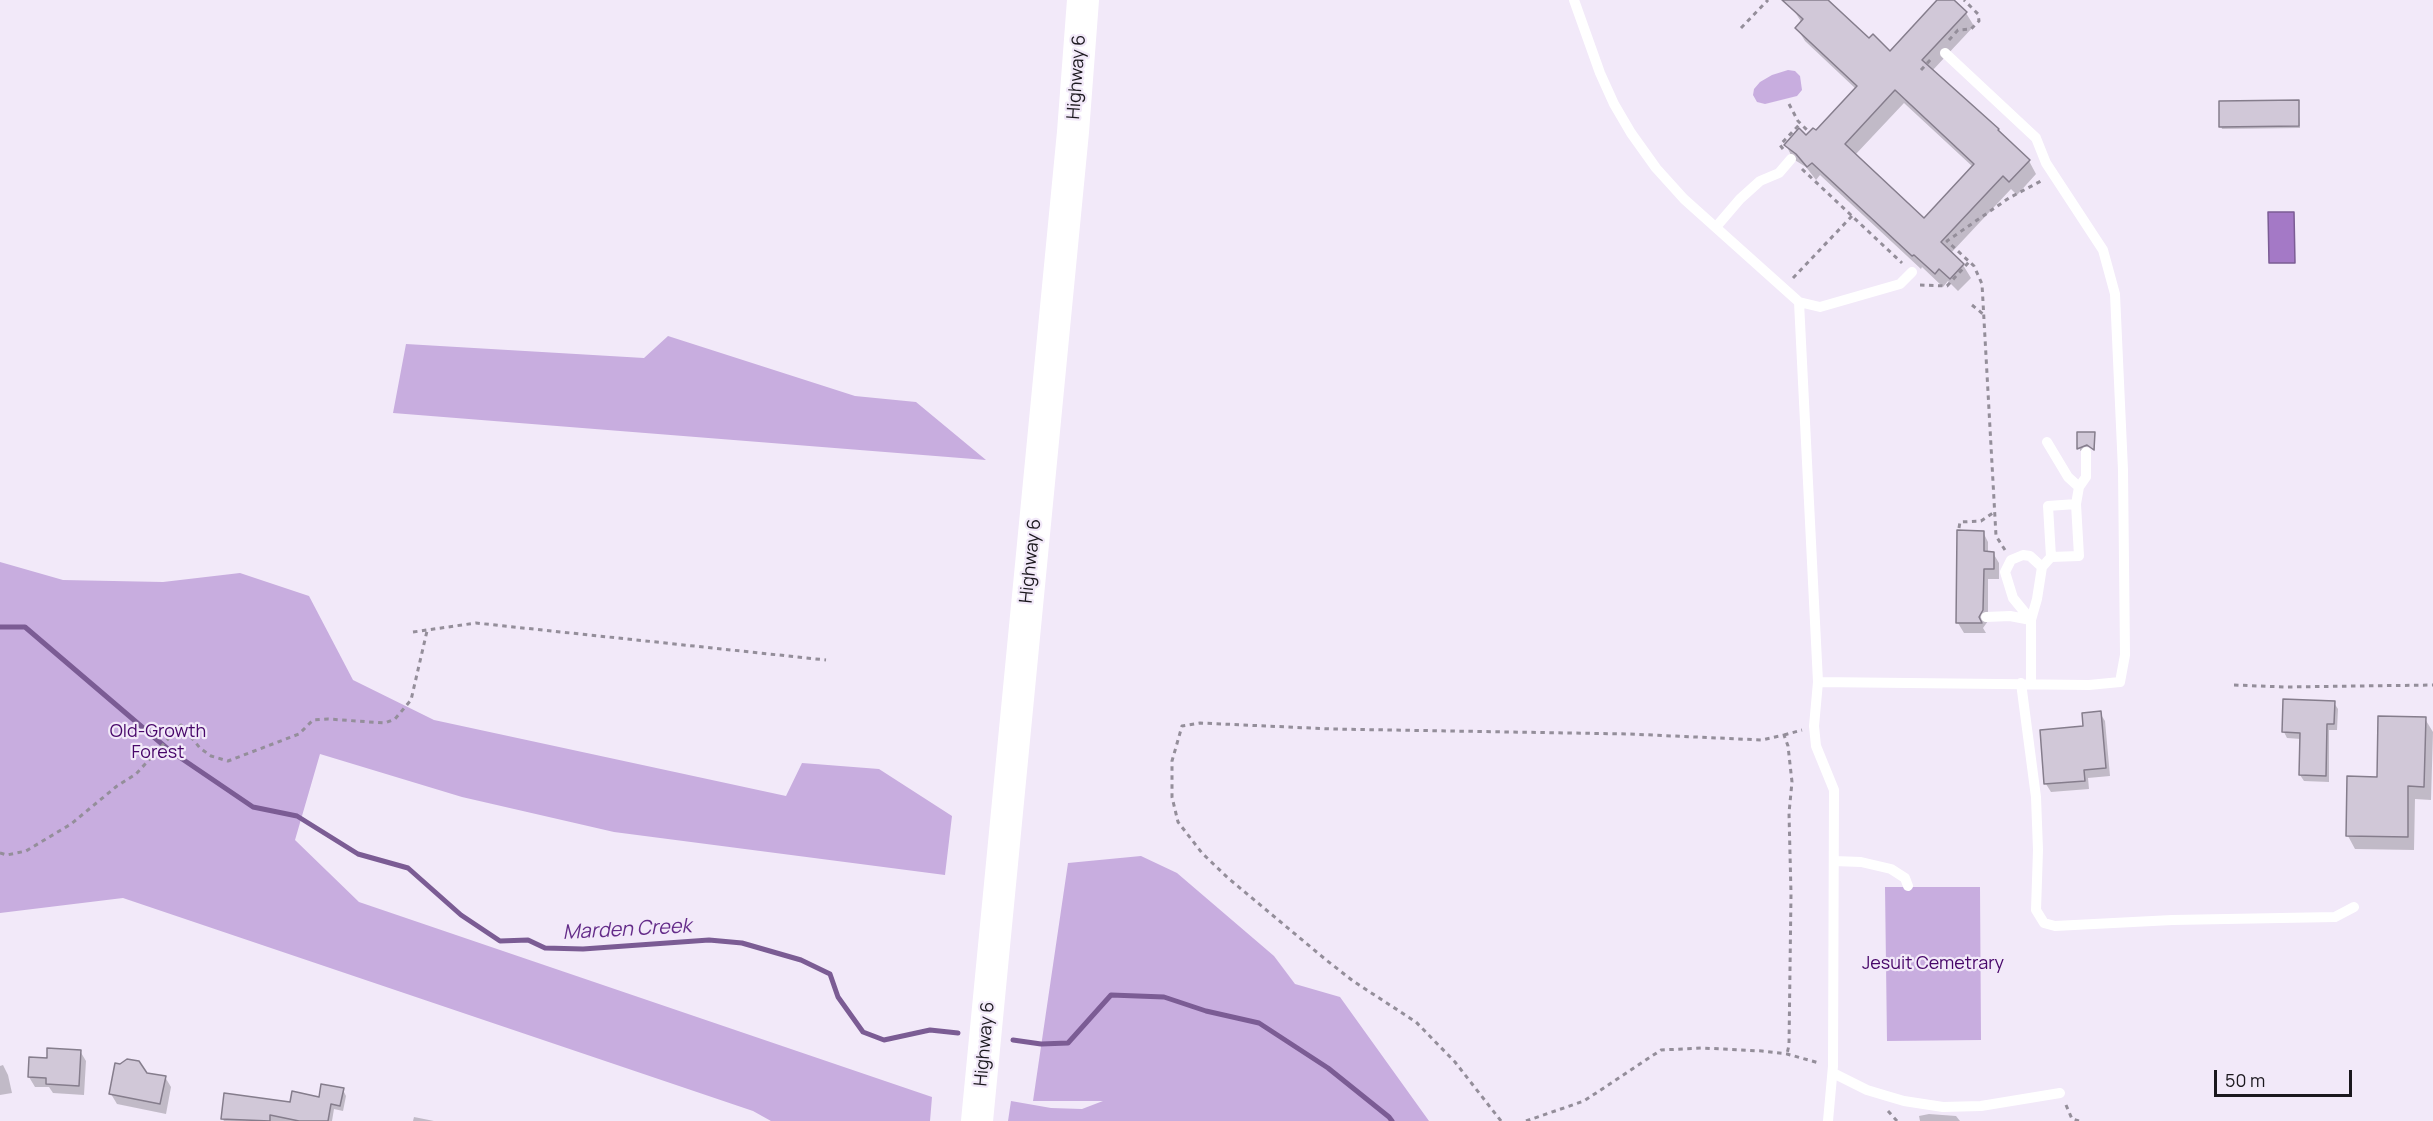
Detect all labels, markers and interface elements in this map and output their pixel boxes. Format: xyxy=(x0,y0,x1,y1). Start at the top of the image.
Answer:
street label: Highway 6 xyxy=(1063,34,1091,120)
street label: Highway 6 xyxy=(1016,518,1046,604)
park label: Old-Growth Forest xyxy=(110,721,206,764)
water label: Marden Creek xyxy=(562,915,692,945)
park label: Jesuit Cemetrary xyxy=(1862,953,2004,975)
street label: Highway 6 xyxy=(971,1001,999,1087)
scale bar xyxy=(2217,1058,2355,1096)
text: 50 m xyxy=(2225,1068,2265,1092)

